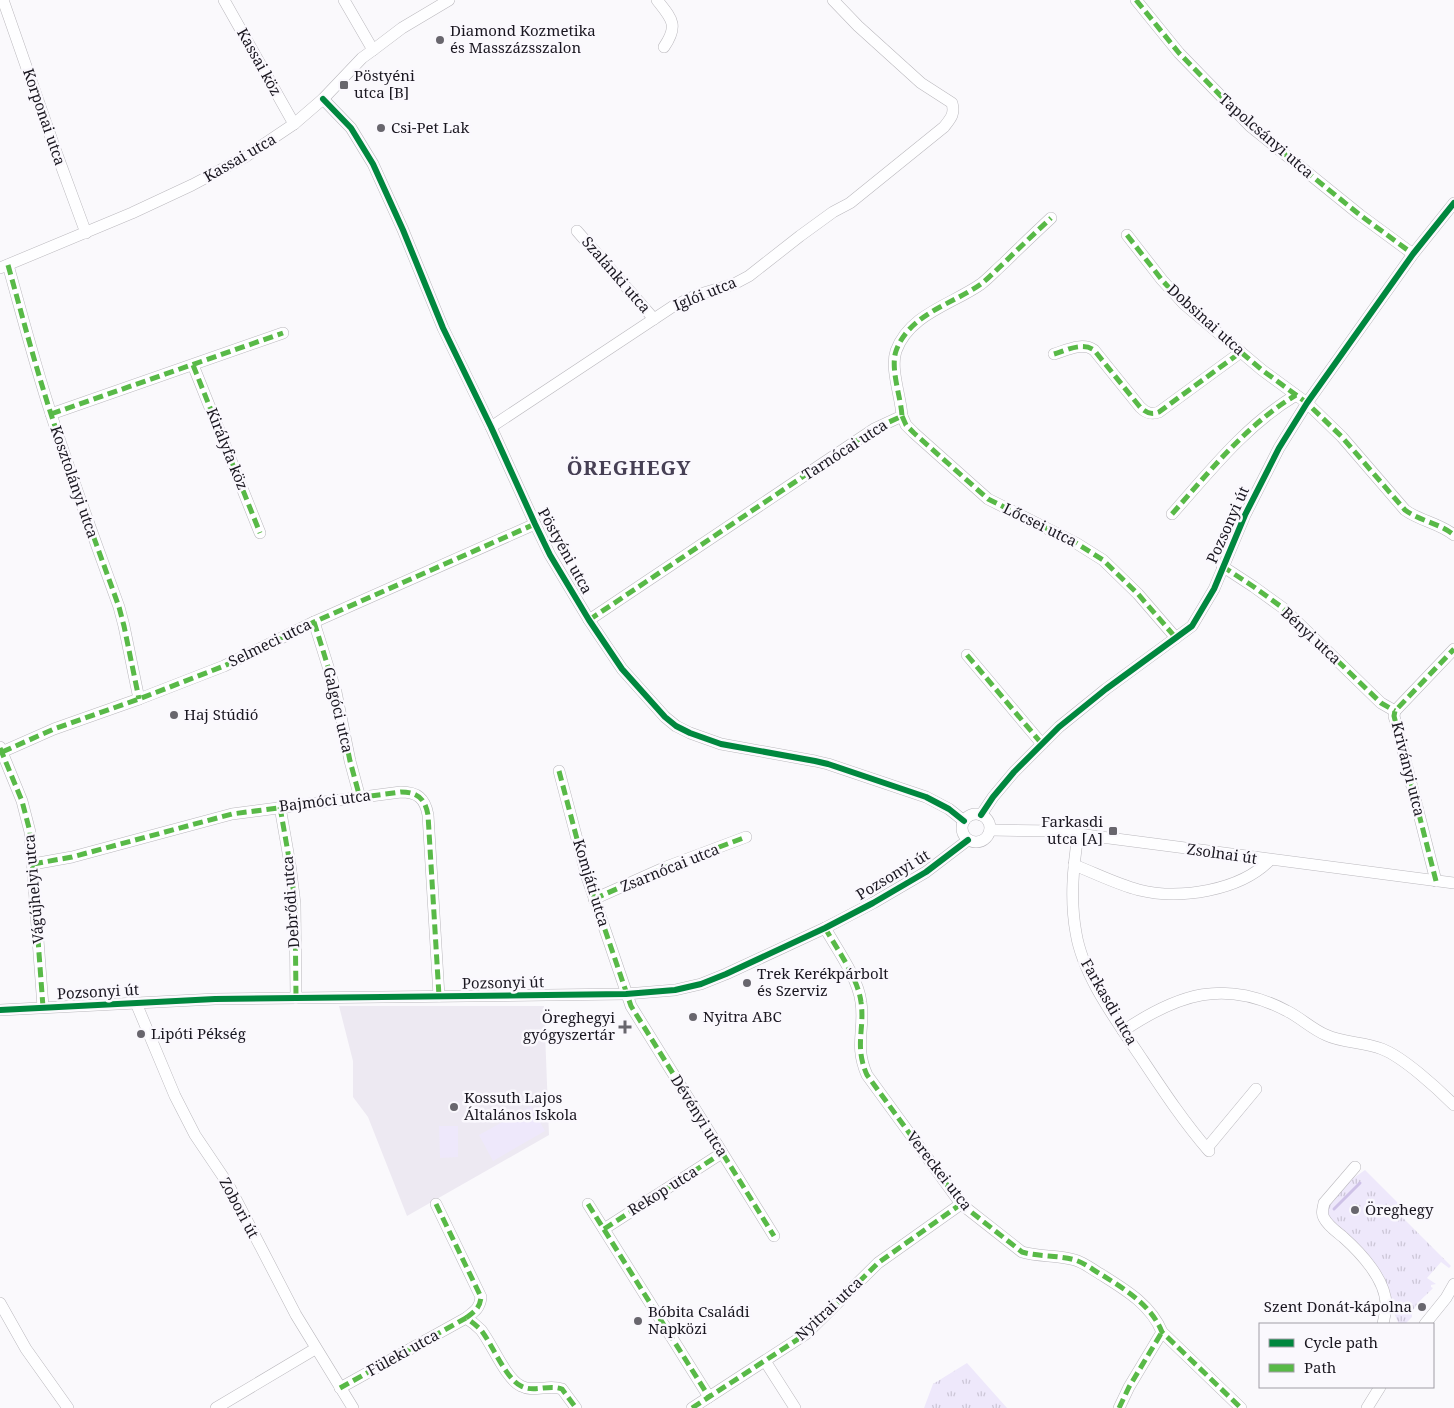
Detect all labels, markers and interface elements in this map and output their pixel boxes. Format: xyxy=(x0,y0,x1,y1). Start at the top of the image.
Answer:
place label: Diamond Kozmetika és Masszázsszalon xyxy=(450,20,596,57)
street label: Kassai köz xyxy=(233,24,287,99)
marker: Diamond Kozmetika és Masszázsszalon xyxy=(434,34,446,46)
place label: Pöstyéni utca [B] xyxy=(354,65,415,102)
street label: Korponai utca xyxy=(19,66,71,168)
marker: Pöstyéni utca [B] xyxy=(338,79,350,91)
street label: Tapolcsányi utca xyxy=(1215,89,1318,182)
place label: Csi-Pet Lak xyxy=(391,117,469,137)
marker: Csi-Pet Lak xyxy=(375,122,387,134)
street label: Kassai utca xyxy=(200,128,279,186)
street label: Szalánki utca xyxy=(578,232,656,317)
street label: Iglói utca xyxy=(670,271,739,315)
street label: Dobsinai utca xyxy=(1164,279,1250,359)
street label: Királyfa köz xyxy=(202,405,253,492)
street label: Tarnócai utca xyxy=(798,414,891,484)
street label: Kosztolányi utca xyxy=(46,423,104,540)
district label: ÖREGHEGY xyxy=(567,454,691,481)
street label: Pozsonyi út xyxy=(1201,483,1253,566)
street label: Lőcsei utca xyxy=(1000,498,1081,551)
street label: Pöstyéni utca xyxy=(534,504,598,597)
street label: Bényi utca xyxy=(1277,602,1346,668)
street label: Selmeci utca xyxy=(225,613,314,671)
street label: Galgóci utca xyxy=(319,665,359,755)
place label: Haj Stúdió xyxy=(184,704,258,724)
marker: Haj Stúdió xyxy=(168,709,180,721)
street label: Kriványi utca xyxy=(1388,719,1430,818)
street label: Bajmóci utca xyxy=(278,784,372,816)
place label: Farkasdi utca [A] xyxy=(1041,811,1103,848)
marker: Farkasdi utca [A] xyxy=(1107,825,1119,837)
street label: Vágújhelyi utca xyxy=(18,834,48,945)
street label: Komjáti utca xyxy=(569,836,615,929)
street label: Zsarnócai utca xyxy=(617,838,722,896)
street label: Zsolnai út xyxy=(1186,838,1258,868)
street label: Pozsonyi út xyxy=(852,844,933,904)
street label: Debrődi utca xyxy=(277,855,303,949)
street label: Farkasdi utca xyxy=(1077,955,1143,1048)
place label: Trek Kerékpárbolt és Szerviz xyxy=(757,963,889,1000)
street label: Pozsonyi út xyxy=(462,971,544,993)
marker: Trek Kerékpárbolt és Szerviz xyxy=(741,977,753,989)
street label: Pozsonyi út xyxy=(56,979,139,1003)
place label: Nyitra ABC xyxy=(703,1006,782,1026)
place label: Öreghegyi gyógyszertár xyxy=(523,1007,615,1044)
marker: Nyitra ABC xyxy=(687,1011,699,1023)
marker: Öreghegyi gyógyszertár xyxy=(619,1021,631,1033)
place label: Lipóti Pékség xyxy=(151,1023,246,1043)
marker: Lipóti Pékség xyxy=(135,1028,147,1040)
street label: Dévényi utca xyxy=(667,1071,733,1160)
place label: Kossuth Lajos Általános Iskola xyxy=(464,1087,578,1124)
marker: Kossuth Lajos Általános Iskola xyxy=(448,1101,460,1113)
street label: Vereckei utca xyxy=(902,1127,977,1214)
street label: Rekop utca xyxy=(624,1161,701,1219)
street label: Zobori út xyxy=(216,1174,264,1241)
place label: Öreghegy xyxy=(1365,1199,1434,1219)
marker: Öreghegy xyxy=(1349,1204,1361,1216)
street label: Nyitrai utca xyxy=(791,1272,866,1344)
place label: Szent Donát-kápolna xyxy=(1264,1296,1412,1316)
place label: Bóbita Családi Napközi xyxy=(648,1301,750,1338)
marker: Szent Donát-kápolna xyxy=(1416,1301,1428,1313)
marker: Bóbita Családi Napközi xyxy=(632,1315,644,1327)
legend xyxy=(1259,1323,1434,1388)
street label: Füleki utca xyxy=(363,1324,442,1380)
text: Cycle path xyxy=(1304,1332,1379,1352)
text: Path xyxy=(1304,1357,1337,1377)

